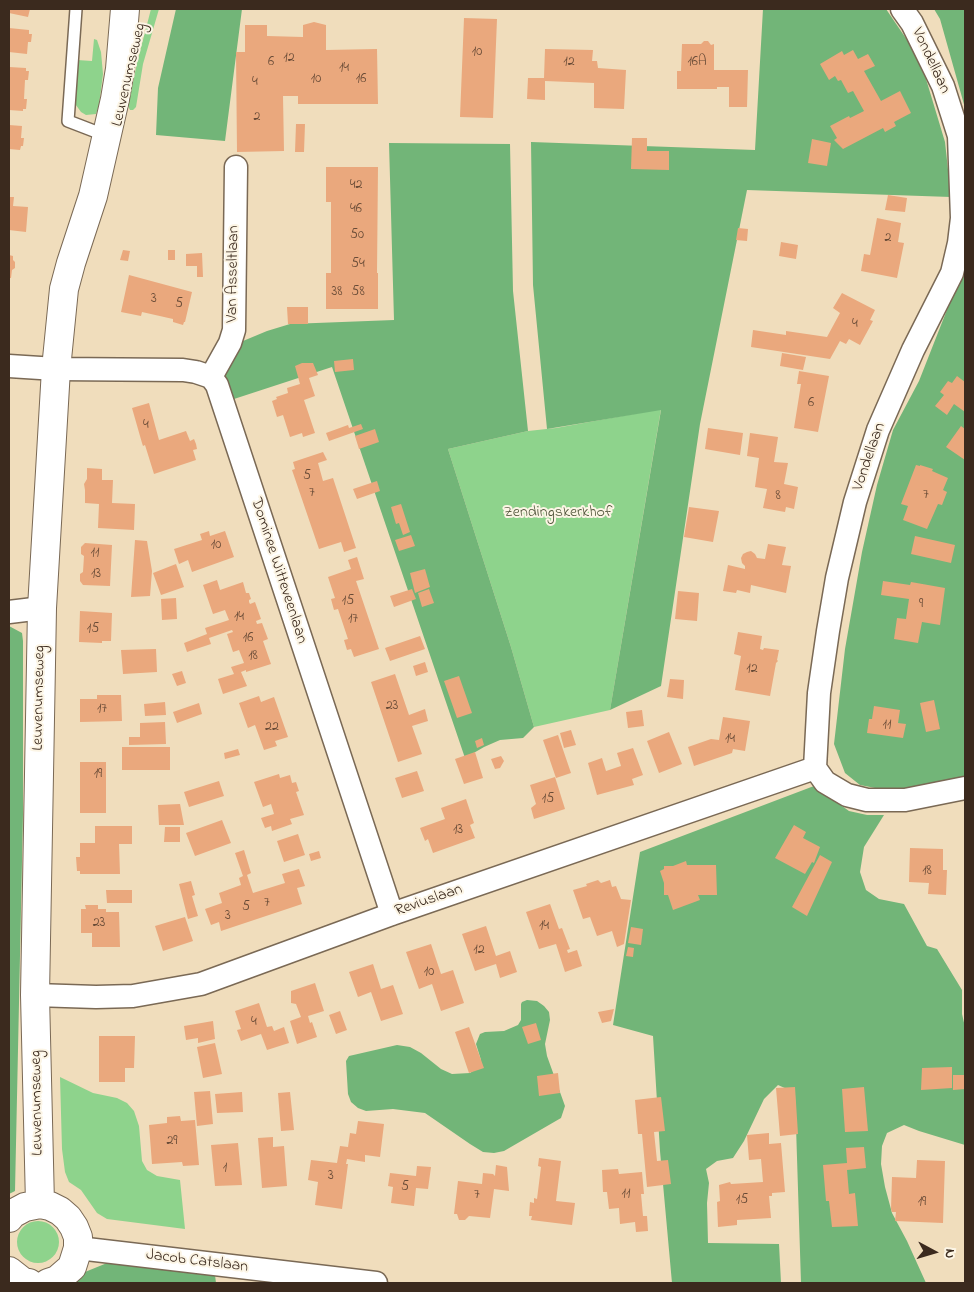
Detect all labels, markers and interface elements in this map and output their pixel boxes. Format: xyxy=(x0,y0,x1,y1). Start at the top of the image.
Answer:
street label: Leuvenumseweg xyxy=(109,21,151,129)
street label: Vondellaan xyxy=(906,25,954,97)
house number: 10 xyxy=(472,45,482,61)
house number: 12 xyxy=(283,51,295,67)
house number: 6 xyxy=(268,55,274,71)
house number: 12 xyxy=(563,55,575,71)
house number: 16A xyxy=(687,55,707,71)
house number: 14 xyxy=(339,61,349,77)
house number: 10 xyxy=(311,72,321,88)
house number: 16 xyxy=(356,72,366,88)
house number: 4 xyxy=(252,75,258,91)
house number: 2 xyxy=(254,110,260,126)
house number: 42 xyxy=(350,178,362,194)
house number: 46 xyxy=(350,202,362,218)
street label: Van Asseltlaan xyxy=(224,225,244,323)
house number: 50 xyxy=(350,228,364,244)
house number: 2 xyxy=(885,231,891,247)
house number: 54 xyxy=(351,257,365,273)
house number: 38 xyxy=(331,285,343,301)
house number: 58 xyxy=(351,285,365,301)
house number: 3 xyxy=(151,292,157,308)
house number: 5 xyxy=(175,297,183,313)
house number: 4 xyxy=(852,317,858,333)
house number: 6 xyxy=(808,396,814,412)
house number: 4 xyxy=(143,418,149,434)
street label: Vondellaan xyxy=(849,421,891,493)
house number: 5 xyxy=(303,469,311,485)
house number: 7 xyxy=(309,486,315,502)
house number: 7 xyxy=(923,488,929,504)
house number: 8 xyxy=(775,489,781,505)
street label: Dominee Witteveenlaan xyxy=(245,496,311,646)
park label: Zendingskerkhof xyxy=(504,503,612,523)
house number: 10 xyxy=(211,538,221,554)
house number: 11 xyxy=(91,546,99,562)
house number: 13 xyxy=(91,567,101,583)
house number: 15 xyxy=(342,594,354,610)
house number: 9 xyxy=(919,597,923,613)
house number: 14 xyxy=(234,610,244,626)
house number: 17 xyxy=(348,612,358,628)
house number: 15 xyxy=(87,622,99,638)
house number: 16 xyxy=(243,631,253,647)
street label: Leuvenumseweg xyxy=(29,645,51,751)
house number: 18 xyxy=(248,649,258,665)
house number: 12 xyxy=(746,662,758,678)
house number: 23 xyxy=(386,699,398,715)
house number: 17 xyxy=(97,702,107,718)
house number: 11 xyxy=(883,718,891,734)
house number: 22 xyxy=(265,720,279,736)
house number: 14 xyxy=(725,732,735,748)
house number: 19 xyxy=(94,767,102,783)
house number: 15 xyxy=(542,792,554,808)
house number: 13 xyxy=(453,823,463,839)
house number: 18 xyxy=(922,864,932,880)
street label: Reviuslaan xyxy=(393,880,465,922)
house number: 7 xyxy=(264,896,270,912)
house number: 5 xyxy=(242,900,250,916)
house number: 3 xyxy=(225,909,231,925)
house number: 23 xyxy=(93,916,105,932)
house number: 14 xyxy=(539,919,549,935)
house number: 12 xyxy=(473,943,485,959)
house number: 10 xyxy=(424,965,434,981)
house number: 4 xyxy=(251,1015,257,1031)
street label: Leuvenumseweg xyxy=(27,1050,49,1156)
house number: 29 xyxy=(166,1134,178,1150)
house number: 1 xyxy=(223,1161,227,1177)
house number: 3 xyxy=(328,1169,334,1185)
house number: 5 xyxy=(401,1180,409,1196)
house number: 11 xyxy=(622,1187,630,1203)
house number: 7 xyxy=(474,1188,480,1204)
house number: 15 xyxy=(736,1193,748,1209)
house number: 19 xyxy=(918,1195,926,1211)
north arrow xyxy=(909,1227,959,1277)
street label: Jacob Catslaan xyxy=(145,1246,249,1278)
text: N xyxy=(938,1248,960,1259)

